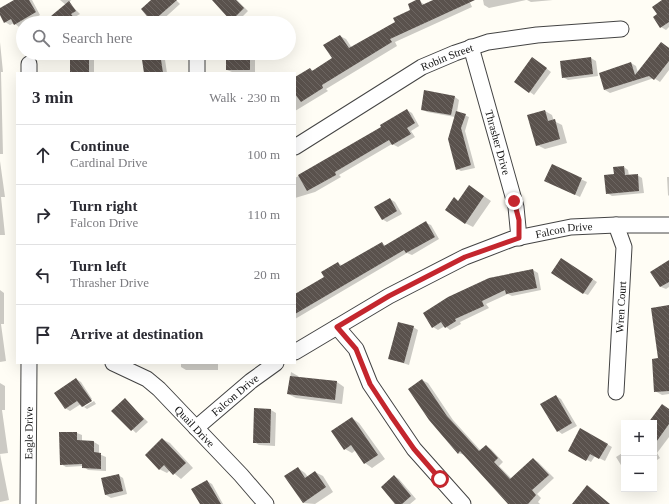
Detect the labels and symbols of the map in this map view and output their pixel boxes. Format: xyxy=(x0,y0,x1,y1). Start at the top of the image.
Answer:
street label: Robin Street xyxy=(419,41,475,73)
street label: Thrasher Drive xyxy=(483,108,513,176)
route end xyxy=(505,192,523,210)
street label: Falcon Drive xyxy=(534,220,593,240)
street label: Wren Court xyxy=(613,281,628,333)
street label: Falcon Drive xyxy=(209,372,261,418)
street label: Quail Drive xyxy=(172,403,217,450)
street label: Eagle Drive xyxy=(22,406,35,459)
route start xyxy=(431,470,449,488)

